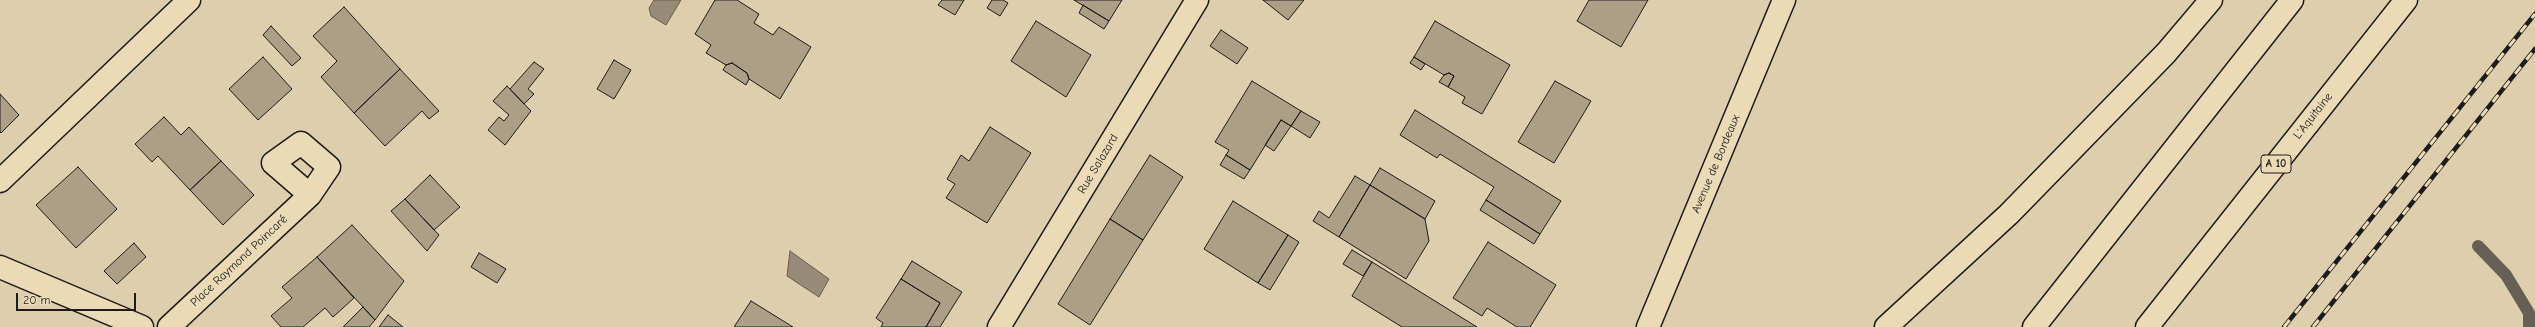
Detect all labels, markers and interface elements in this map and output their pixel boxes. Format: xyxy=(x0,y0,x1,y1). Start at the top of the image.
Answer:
street label: L'Aquitaine xyxy=(2290,90,2336,142)
street label: Avenue de Bordeaux xyxy=(1689,113,1743,215)
street label: Rue Salazard xyxy=(1075,132,1121,196)
road number: A 10 xyxy=(2261,155,2291,173)
street label: Place Raymond Poincaré xyxy=(187,212,291,310)
scale bar xyxy=(18,285,138,311)
text: 20 m xyxy=(23,293,51,307)

